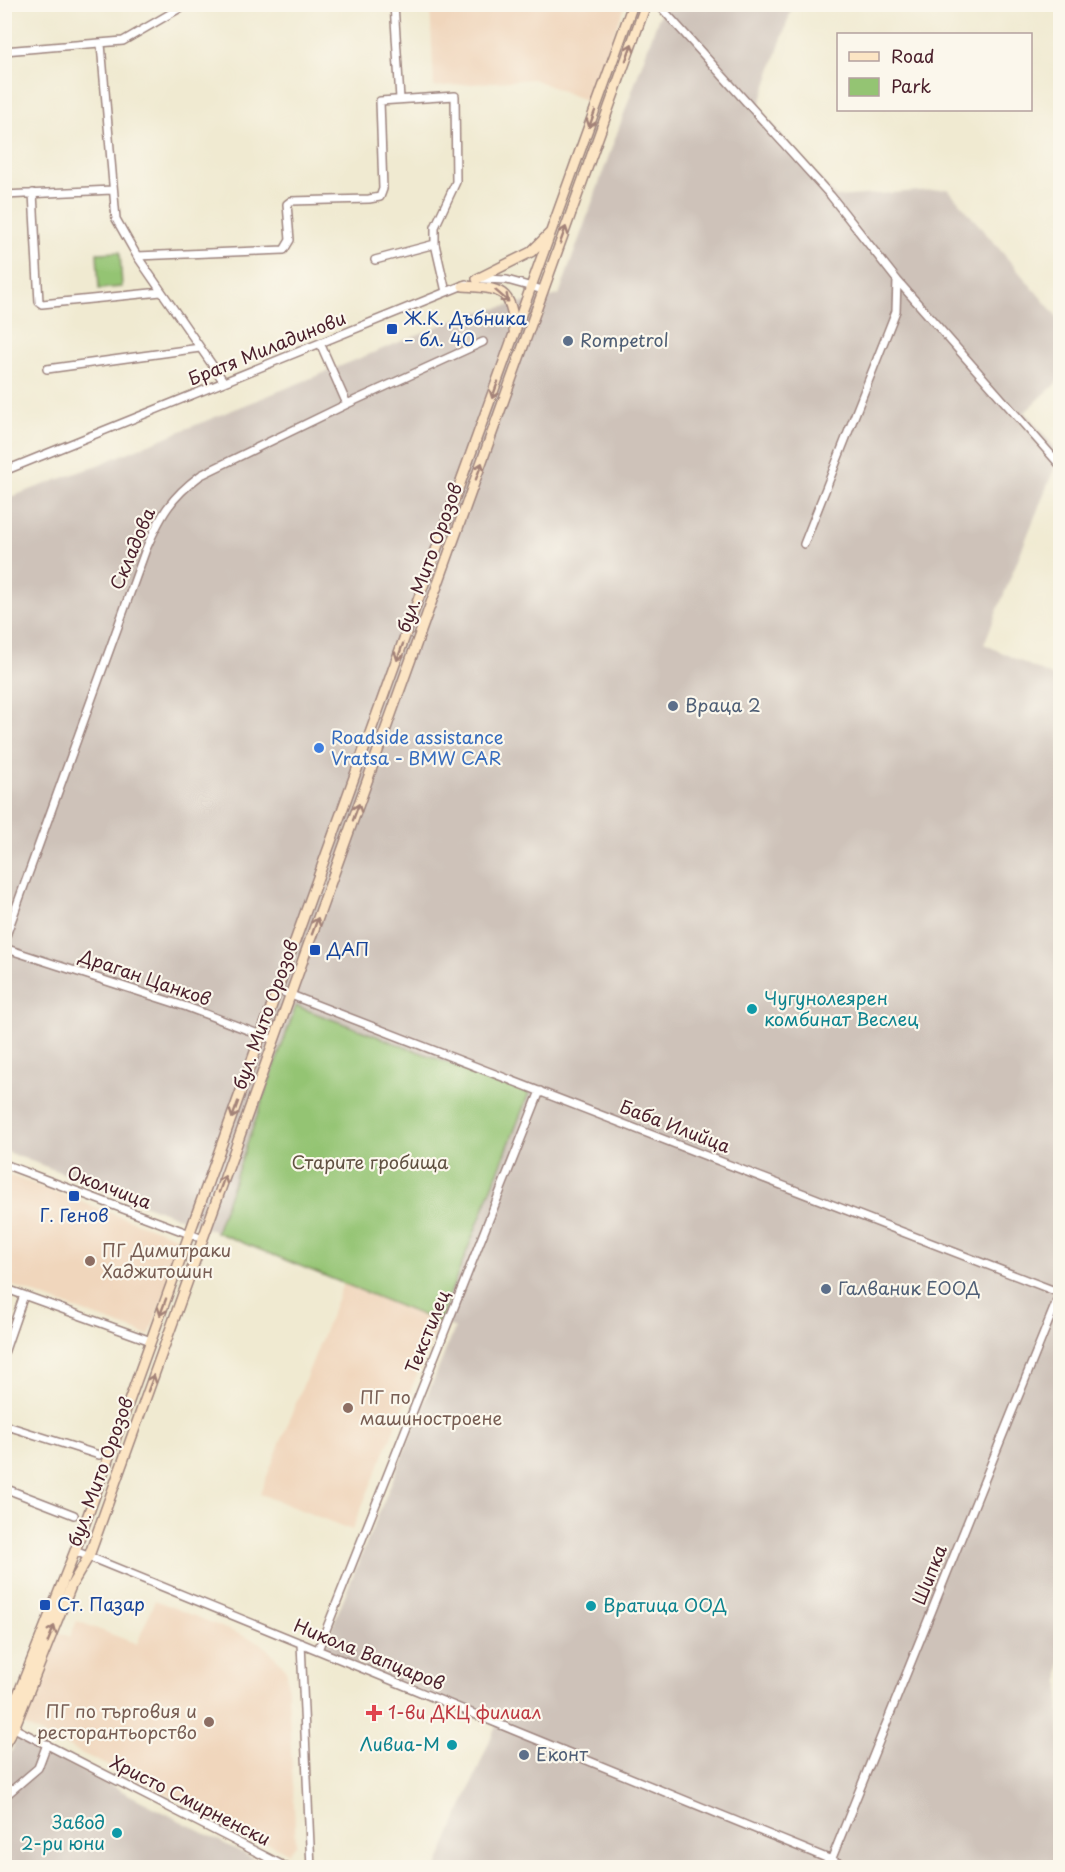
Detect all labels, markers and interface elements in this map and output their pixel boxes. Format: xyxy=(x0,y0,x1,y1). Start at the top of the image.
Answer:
legend xyxy=(837,33,1032,111)
text: Road xyxy=(891,42,935,69)
one-way arrow xyxy=(624,43,635,61)
text: Park xyxy=(891,72,931,99)
one-way arrow xyxy=(585,109,596,128)
one-way arrow xyxy=(559,226,570,245)
one-way arrow xyxy=(495,289,510,303)
street label: Братя Миладинови xyxy=(183,304,349,392)
place label: Ж.К. Дъбника – бл. 40 xyxy=(403,304,527,352)
marker: Ж.К. Дъбника – бл. 40 xyxy=(385,322,399,336)
place label: Rompetrol xyxy=(580,326,669,353)
marker: Rompetrol xyxy=(561,334,575,348)
one-way arrow xyxy=(488,380,499,399)
one-way arrow xyxy=(474,462,485,481)
street label: бул. Мито Орозов xyxy=(389,479,468,636)
street label: Складова xyxy=(102,502,161,594)
one-way arrow xyxy=(394,642,405,661)
place label: Враца 2 xyxy=(685,691,761,718)
marker: Враца 2 xyxy=(666,699,680,713)
place label: Roadside assistance Vratsa - BMW CAR xyxy=(331,723,504,771)
marker: Roadside assistance Vratsa - BMW CAR xyxy=(312,741,326,755)
one-way arrow xyxy=(351,804,362,822)
one-way arrow xyxy=(311,917,322,935)
place label: ДАП xyxy=(326,935,369,962)
street label: бул. Мито Орозов xyxy=(225,936,304,1093)
street label: Драган Цанков xyxy=(75,941,215,1012)
marker: ДАП xyxy=(308,943,322,957)
place label: Чугунолеярен комбинат Веслец xyxy=(764,984,919,1032)
marker: Чугунолеярен комбинат Веслец xyxy=(745,1002,759,1016)
street label: Баба Илийца xyxy=(616,1092,735,1159)
one-way arrow xyxy=(228,1100,239,1119)
park label: Старите гробища xyxy=(292,1148,449,1175)
street label: Околчица xyxy=(64,1158,156,1215)
one-way arrow xyxy=(218,1176,229,1194)
marker: Г. Генов xyxy=(67,1189,81,1203)
place label: Г. Генов xyxy=(39,1201,109,1228)
place label: ПГ Димитраки Хаджитошин xyxy=(102,1236,231,1284)
marker: ПГ Димитраки Хаджитошин xyxy=(83,1254,97,1268)
place label: Галваник ЕООД xyxy=(838,1274,981,1301)
marker: Галваник ЕООД xyxy=(819,1282,833,1296)
street label: Текстилец xyxy=(398,1285,456,1377)
one-way arrow xyxy=(157,1298,168,1316)
one-way arrow xyxy=(147,1374,158,1393)
place label: ПГ по машиностроене xyxy=(360,1383,503,1431)
street label: бул. Мито Орозов xyxy=(60,1393,139,1550)
marker: ПГ по машиностроене xyxy=(341,1401,355,1415)
street label: Шипка xyxy=(904,1540,953,1608)
place label: Ст. Пазар xyxy=(57,1590,145,1617)
place label: Вратица ООД xyxy=(603,1591,727,1618)
marker: Ст. Пазар xyxy=(38,1598,52,1612)
marker: Вратица ООД xyxy=(584,1599,598,1613)
street label: Никола Вапцаров xyxy=(290,1611,449,1696)
one-way arrow xyxy=(46,1626,57,1644)
place label: ПГ по търговия и ресторантьорство xyxy=(37,1697,197,1745)
place label: 1-ви ДКЦ филиал xyxy=(388,1698,541,1725)
marker: 1-ви ДКЦ филиал xyxy=(365,1704,383,1722)
marker: ПГ по търговия и ресторантьорство xyxy=(202,1715,216,1729)
place label: Ливиа-М xyxy=(360,1730,440,1757)
marker: Ливиа-М xyxy=(445,1738,459,1752)
place label: Еконт xyxy=(536,1740,588,1767)
street label: Христо Смирненски xyxy=(106,1748,275,1852)
marker: Еконт xyxy=(517,1748,531,1762)
place label: Завод 2-ри юни xyxy=(21,1808,105,1856)
marker: Завод 2-ри юни xyxy=(110,1826,124,1840)

